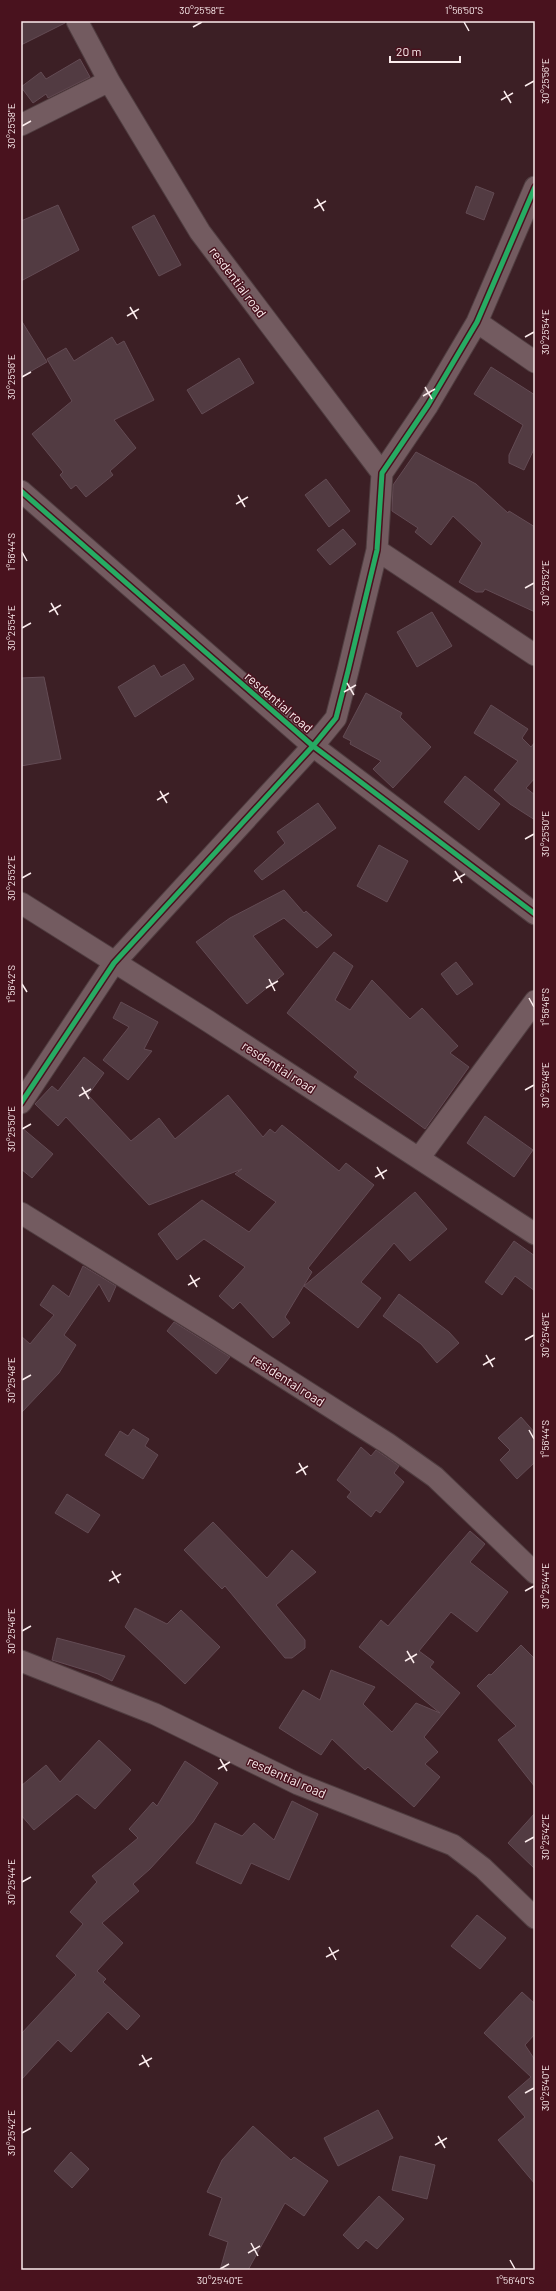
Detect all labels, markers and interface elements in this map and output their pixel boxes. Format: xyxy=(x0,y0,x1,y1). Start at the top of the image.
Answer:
text: 30°25'58"E xyxy=(179,4,225,16)
text: 1°56'50"S xyxy=(445,4,483,16)
scale bar xyxy=(390,38,460,64)
text: 20 m xyxy=(396,44,422,58)
text: 30°25'56"E xyxy=(539,58,551,104)
text: 30°25'58"E xyxy=(5,103,17,149)
street label: resdential road xyxy=(206,243,270,321)
text: 30°25'54"E xyxy=(539,309,551,355)
text: 30°25'56"E xyxy=(5,354,17,400)
text: 1°56'44"S xyxy=(5,533,17,571)
text: 30°25'52"E xyxy=(539,560,551,606)
text: 30°25'54"E xyxy=(5,605,17,651)
street label: resdential road xyxy=(242,668,316,736)
text: 30°25'50"E xyxy=(539,811,551,857)
text: 30°25'52"E xyxy=(5,855,17,901)
text: 1°56'42"S xyxy=(5,965,17,1003)
text: 1°56'46"S xyxy=(539,988,551,1026)
street label: resdential road xyxy=(239,1037,319,1097)
text: 30°25'48"E xyxy=(539,1062,551,1108)
text: 30°25'50"E xyxy=(5,1106,17,1152)
text: 30°25'46"E xyxy=(539,1312,551,1358)
street label: residental road xyxy=(248,1350,328,1410)
text: 30°25'48"E xyxy=(5,1357,17,1403)
text: 1°56'44"S xyxy=(539,1420,551,1458)
text: 30°25'44"E xyxy=(539,1563,551,1609)
text: 30°25'46"E xyxy=(5,1608,17,1654)
street label: resdential road xyxy=(245,1752,329,1802)
text: 30°25'42"E xyxy=(539,1814,551,1860)
text: 30°25'44"E xyxy=(5,1859,17,1905)
text: 30°25'40"E xyxy=(539,2065,551,2111)
text: 30°25'42"E xyxy=(5,2110,17,2156)
text: 30°25'40"E xyxy=(197,2274,243,2286)
text: 1°56'40"S xyxy=(496,2274,534,2286)

